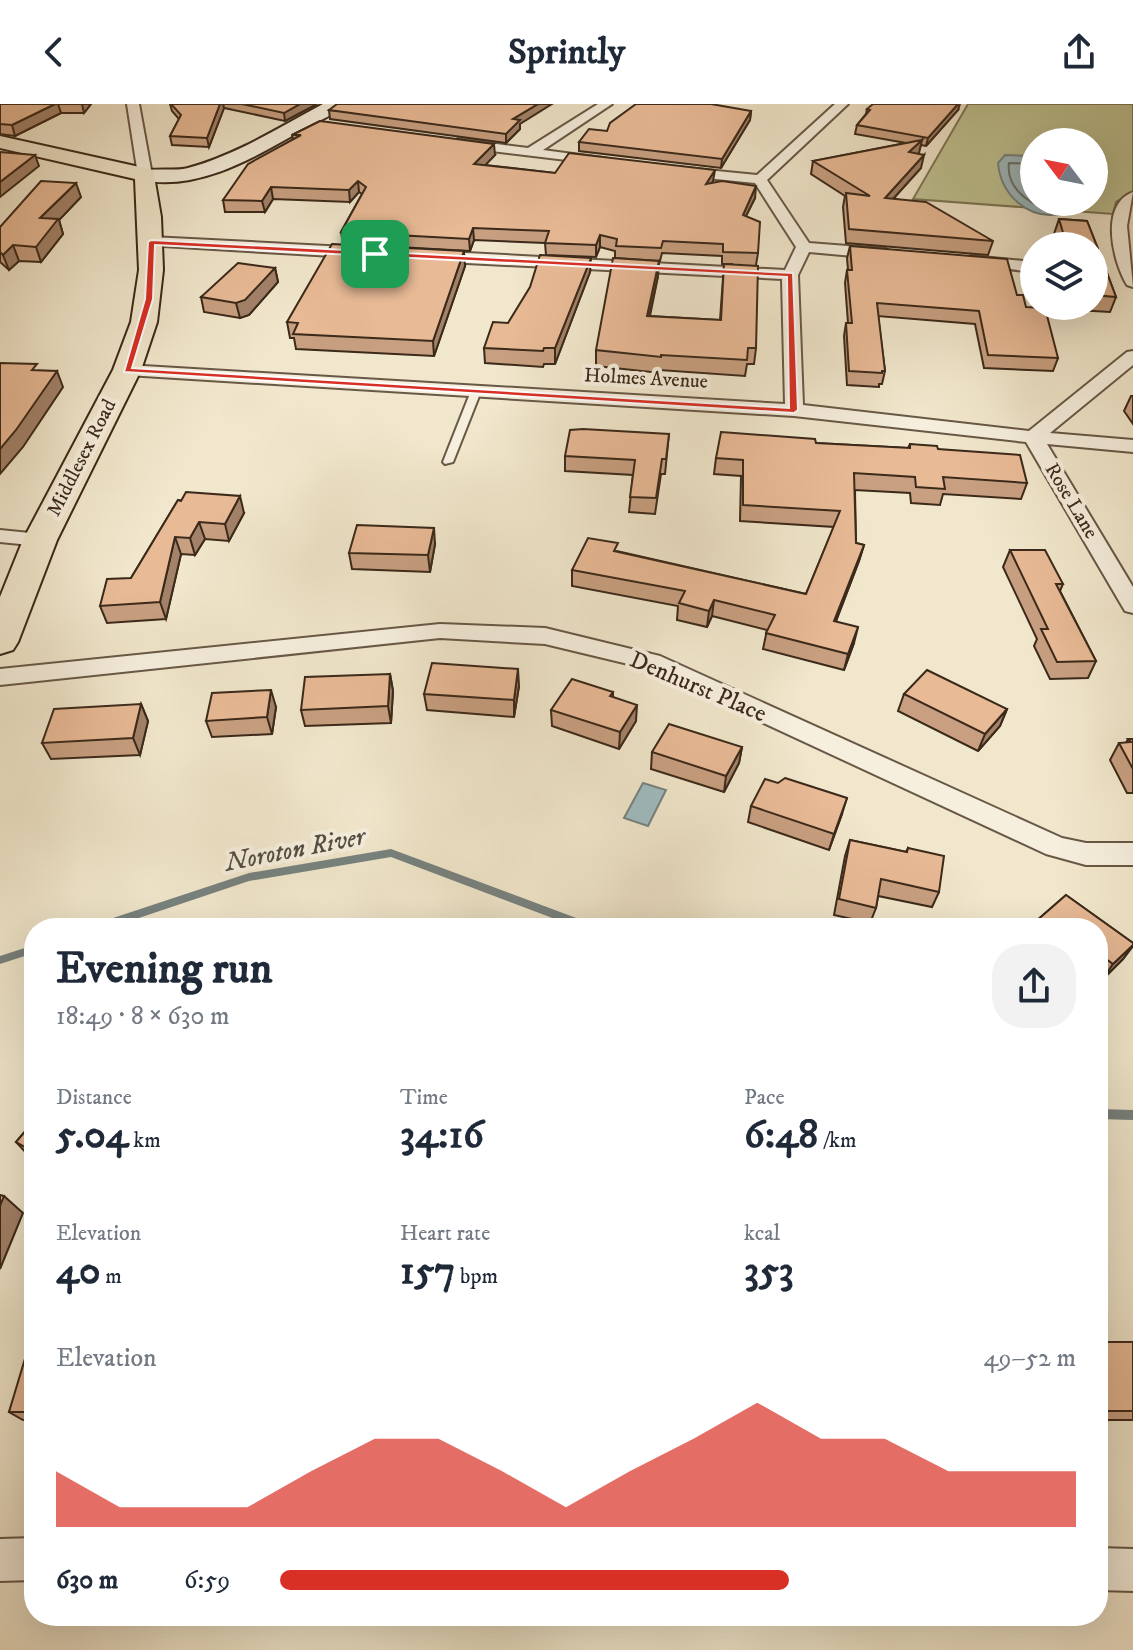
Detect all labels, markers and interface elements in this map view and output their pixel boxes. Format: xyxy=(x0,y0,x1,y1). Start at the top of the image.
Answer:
icon: back xyxy=(32,30,76,74)
text: Sprintly xyxy=(508,30,625,75)
icon: share xyxy=(1057,30,1101,74)
north arrow xyxy=(1020,128,1108,216)
map controls xyxy=(1020,128,1108,320)
pin xyxy=(341,220,409,288)
icon: arrive xyxy=(353,232,397,276)
button: layers xyxy=(1020,232,1108,320)
street label: Holmes Avenue xyxy=(583,363,709,395)
street label: Middlesex Road xyxy=(42,395,122,521)
street label: Rose Lane xyxy=(1039,459,1103,543)
street label: Denhurst Place xyxy=(625,645,771,729)
water label: Noroton River xyxy=(220,820,369,880)
text: Evening run xyxy=(56,942,273,997)
button: share xyxy=(992,944,1076,1028)
text: 18:49 · 8 × 630 m xyxy=(56,1000,230,1033)
text: Distance xyxy=(56,1084,132,1111)
text: Time xyxy=(400,1084,448,1111)
text: Pace xyxy=(744,1084,785,1111)
text: 5.04 xyxy=(56,1111,129,1161)
text: 34:16 xyxy=(400,1111,484,1161)
text: 6:48 xyxy=(744,1111,818,1161)
text: km xyxy=(129,1127,161,1154)
text: /km xyxy=(818,1127,856,1154)
text: Elevation xyxy=(56,1220,141,1247)
text: Heart rate xyxy=(400,1220,490,1247)
text: kcal xyxy=(744,1220,780,1247)
text: 40 xyxy=(56,1247,101,1297)
text: 157 xyxy=(400,1247,455,1297)
text: 353 xyxy=(744,1247,794,1297)
text: m xyxy=(101,1263,122,1290)
text: bpm xyxy=(455,1263,498,1290)
text: Elevation xyxy=(56,1342,157,1375)
text: 49–52 m xyxy=(984,1342,1076,1375)
text: 630 m xyxy=(56,1564,118,1597)
text: 6:59 xyxy=(184,1564,230,1597)

